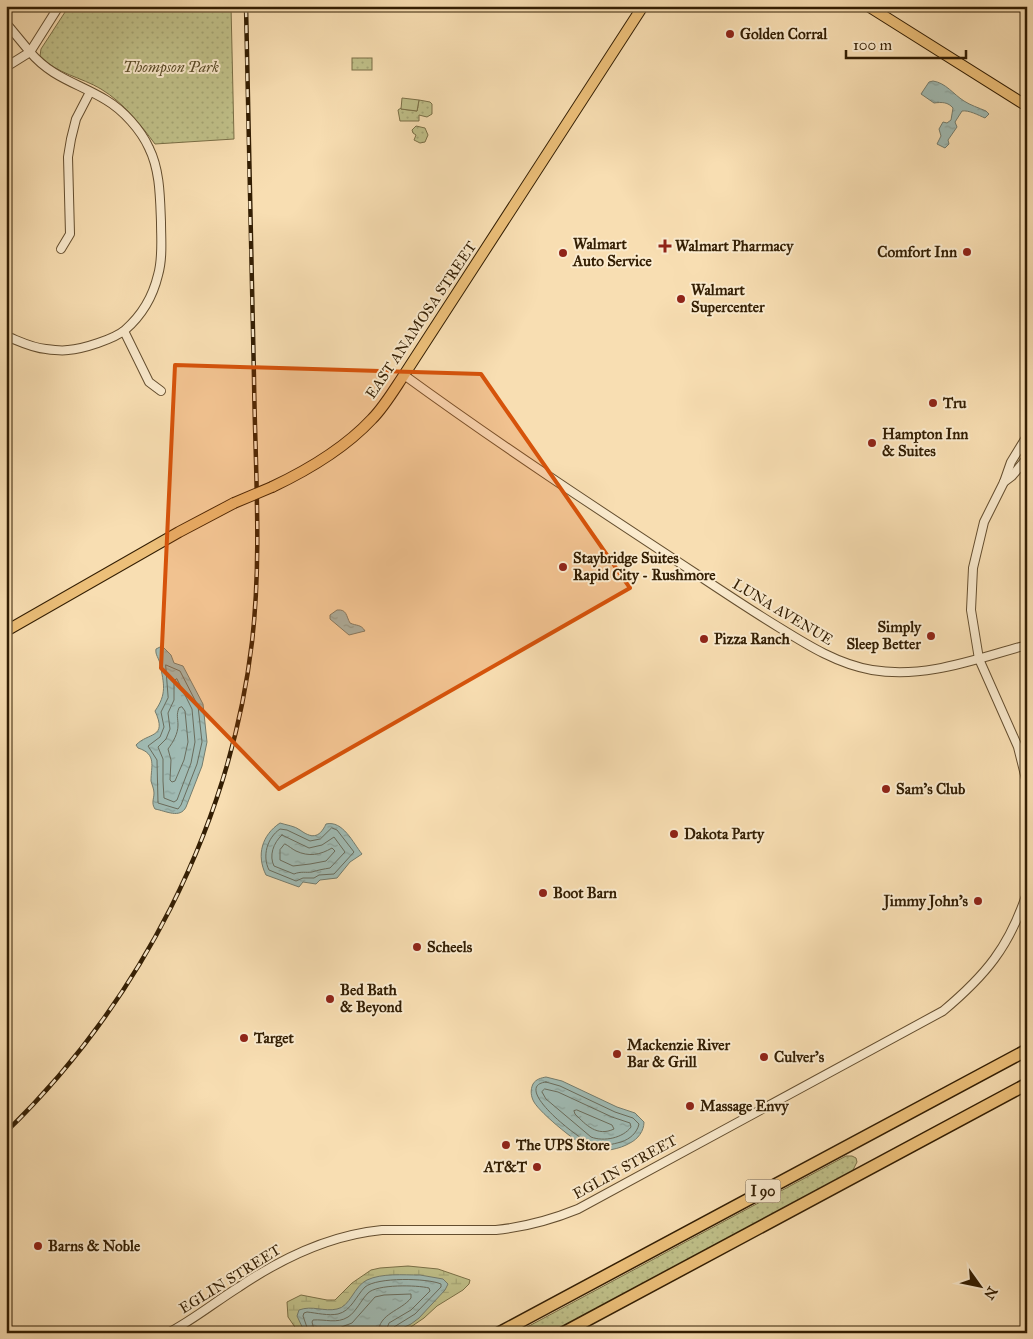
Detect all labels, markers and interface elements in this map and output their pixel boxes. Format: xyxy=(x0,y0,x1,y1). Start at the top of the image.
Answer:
place label: Golden Corral xyxy=(740,25,828,43)
marker: Golden Corral xyxy=(724,28,736,40)
scale bar xyxy=(846,28,966,60)
text: 100 m xyxy=(853,36,893,54)
park label: Thompson Park xyxy=(123,58,219,77)
place label: Walmart Auto Service xyxy=(572,235,652,270)
place label: Walmart Pharmacy xyxy=(675,237,794,256)
street label: EAST ANAMOSA STREET xyxy=(362,238,480,402)
marker: Walmart Pharmacy xyxy=(659,240,671,252)
place label: Comfort Inn xyxy=(877,243,958,261)
marker: Comfort Inn xyxy=(961,246,973,258)
marker: Walmart Auto Service xyxy=(557,247,569,259)
place label: Walmart Supercenter xyxy=(691,281,765,317)
marker: Walmart Supercenter xyxy=(675,293,687,305)
place label: Tru xyxy=(942,394,967,412)
marker: Tru xyxy=(927,397,939,409)
place label: Hampton Inn & Suites xyxy=(882,425,969,460)
marker: Hampton Inn & Suites xyxy=(866,437,878,449)
place label: Staybridge Suites Rapid City - Rushmore xyxy=(573,549,716,585)
marker: Staybridge Suites Rapid City - Rushmore xyxy=(557,561,569,573)
street label: LUNA AVENUE xyxy=(729,575,837,649)
place label: Simply Sleep Better xyxy=(846,618,922,654)
place label: Pizza Ranch xyxy=(714,630,790,648)
marker: Simply Sleep Better xyxy=(925,630,937,642)
marker: Pizza Ranch xyxy=(698,633,710,645)
place label: Sam's Club xyxy=(896,780,966,798)
marker: Sam's Club xyxy=(880,783,892,795)
place label: Dakota Party xyxy=(684,825,765,844)
marker: Dakota Party xyxy=(668,828,680,840)
place label: Boot Barn xyxy=(553,884,618,902)
marker: Boot Barn xyxy=(537,887,549,899)
place label: Jimmy John's xyxy=(882,892,969,911)
marker: Jimmy John's xyxy=(972,895,984,907)
place label: Scheels xyxy=(427,938,473,956)
marker: Scheels xyxy=(411,941,423,953)
place label: Bed Bath & Beyond xyxy=(340,981,403,1017)
marker: Bed Bath & Beyond xyxy=(324,993,336,1005)
place label: Target xyxy=(253,1029,295,1048)
marker: Target xyxy=(238,1032,250,1044)
place label: Mackenzie River Bar & Grill xyxy=(627,1036,731,1071)
marker: Mackenzie River Bar & Grill xyxy=(611,1048,623,1060)
place label: Culver's xyxy=(774,1048,825,1066)
marker: Culver's xyxy=(758,1051,770,1063)
place label: Massage Envy xyxy=(700,1097,789,1116)
marker: Massage Envy xyxy=(684,1100,696,1112)
street label: EGLIN STREET xyxy=(570,1131,680,1203)
place label: The UPS Store xyxy=(515,1136,610,1154)
marker: The UPS Store xyxy=(500,1139,512,1151)
place label: AT&T xyxy=(483,1158,528,1176)
marker: AT&T xyxy=(531,1161,543,1173)
road number: I 90 xyxy=(746,1180,780,1202)
place label: Barns & Noble xyxy=(48,1237,141,1255)
marker: Barns & Noble xyxy=(32,1240,44,1252)
street label: EGLIN STREET xyxy=(176,1241,284,1317)
north arrow xyxy=(956,1262,1006,1312)
text: N xyxy=(980,1283,1001,1303)

